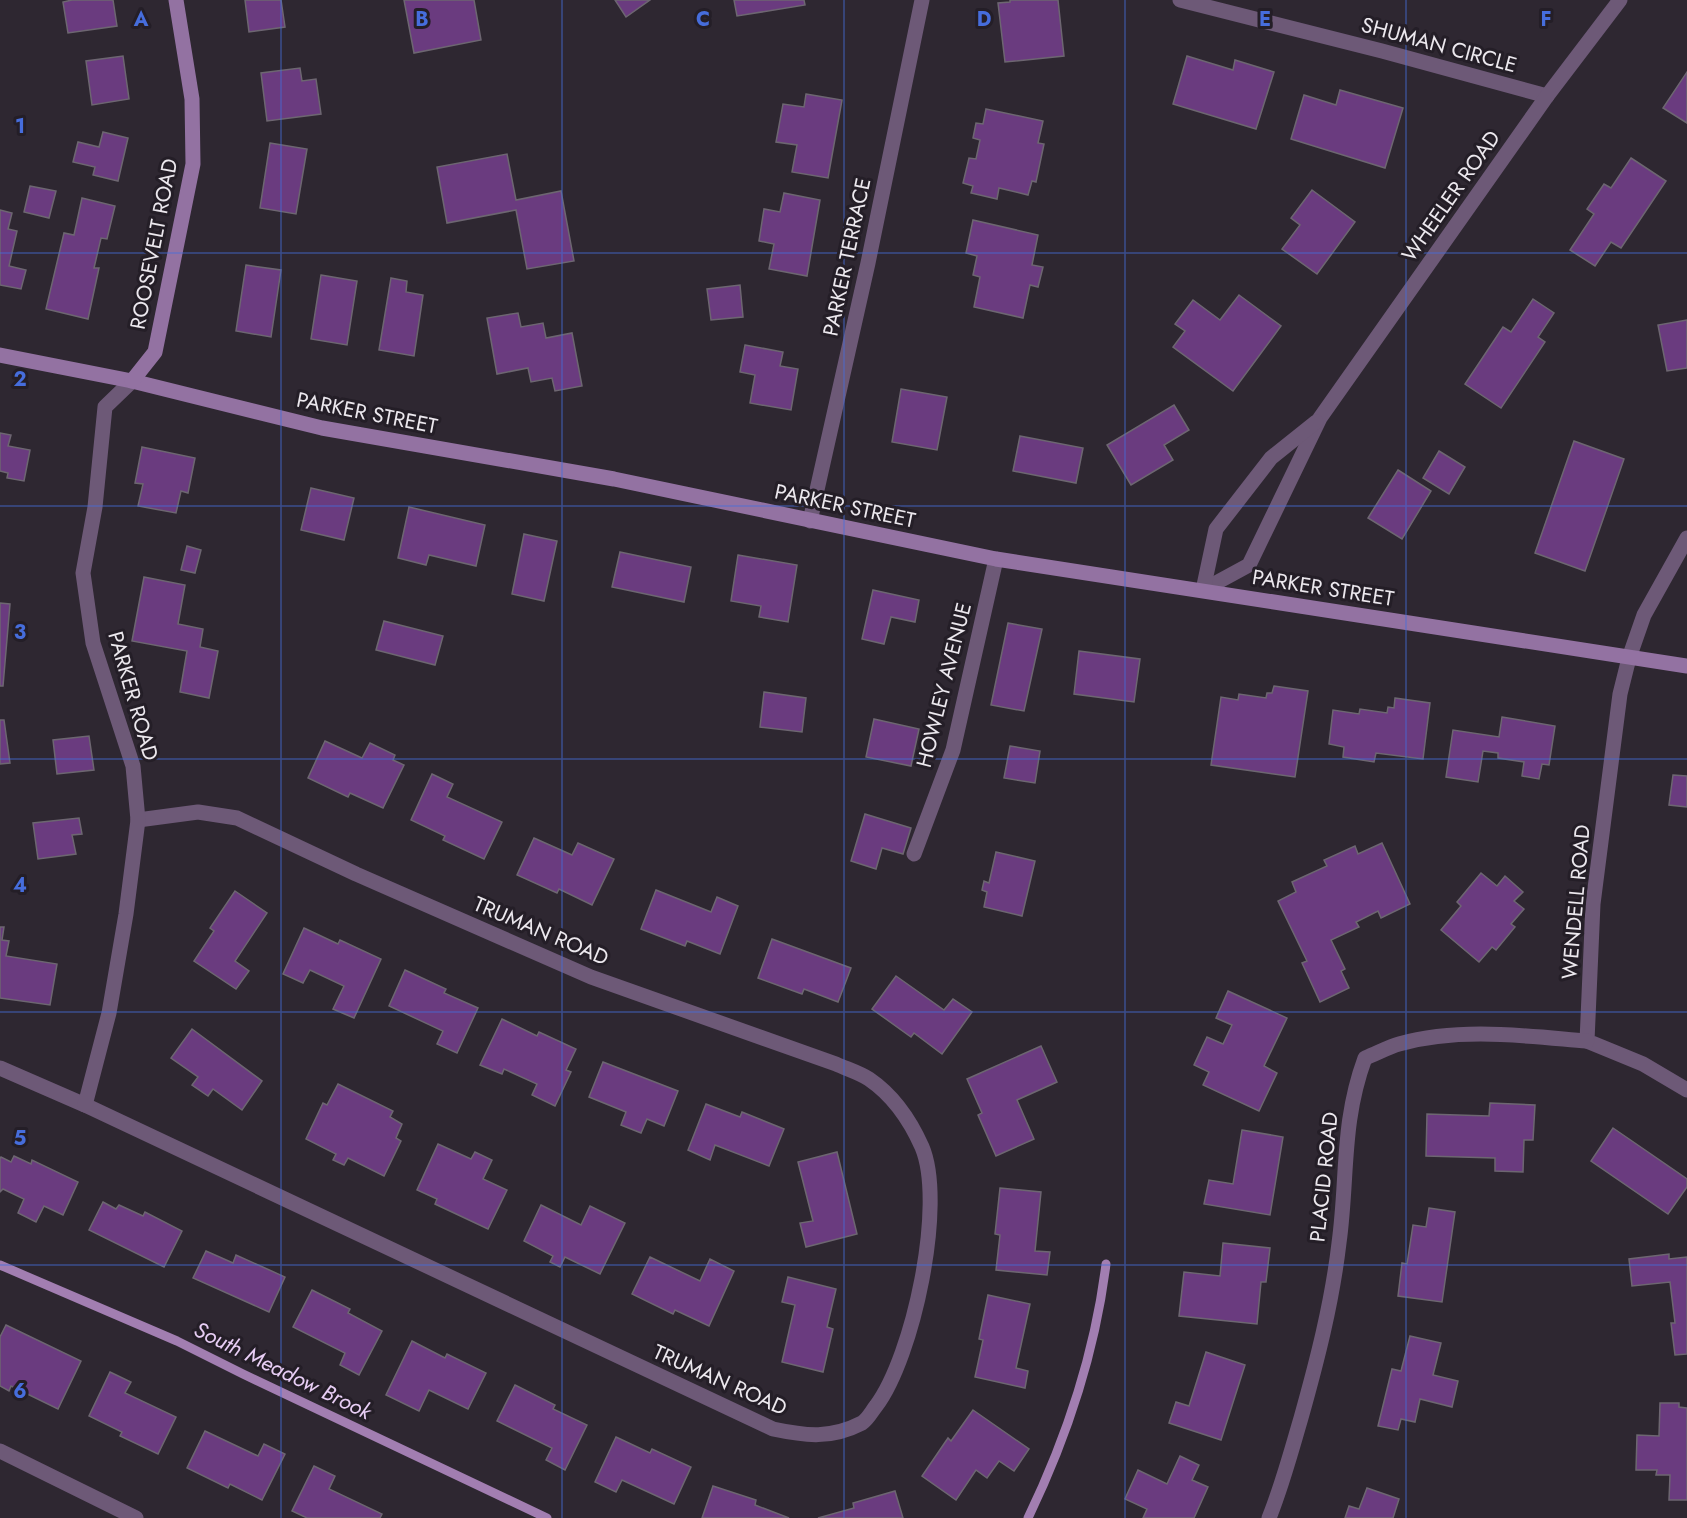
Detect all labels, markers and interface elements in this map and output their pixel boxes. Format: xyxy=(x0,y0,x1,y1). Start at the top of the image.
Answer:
text: A xyxy=(133,5,149,34)
text: B xyxy=(415,5,429,34)
text: C xyxy=(696,5,710,34)
text: D xyxy=(977,5,991,34)
text: E xyxy=(1259,5,1271,34)
text: F xyxy=(1540,5,1552,34)
street label: SHUMAN CIRCLE xyxy=(1358,10,1520,80)
text: 1 xyxy=(15,112,25,141)
street label: WHEELER ROAD xyxy=(1395,124,1507,268)
street label: ROOSEVELT ROAD xyxy=(123,156,185,332)
street label: PARKER TERRACE xyxy=(816,175,878,339)
text: 2 xyxy=(13,365,27,394)
street label: PARKER STREET xyxy=(294,385,440,441)
street label: PARKER STREET xyxy=(772,476,918,536)
street label: PARKER STREET xyxy=(1250,562,1396,614)
street label: HOWLEY AVENUE xyxy=(909,599,979,771)
text: 3 xyxy=(14,618,26,647)
street label: PARKER ROAD xyxy=(100,628,166,764)
street label: WENDELL ROAD xyxy=(1554,823,1598,981)
text: 4 xyxy=(13,871,27,900)
street label: TRUMAN ROAD xyxy=(469,889,613,973)
street label: PLACID ROAD xyxy=(1302,1110,1346,1244)
text: 5 xyxy=(14,1124,27,1153)
water label: South Meadow Brook xyxy=(189,1313,379,1428)
street label: TRUMAN ROAD xyxy=(648,1337,792,1423)
text: 6 xyxy=(13,1377,27,1406)

